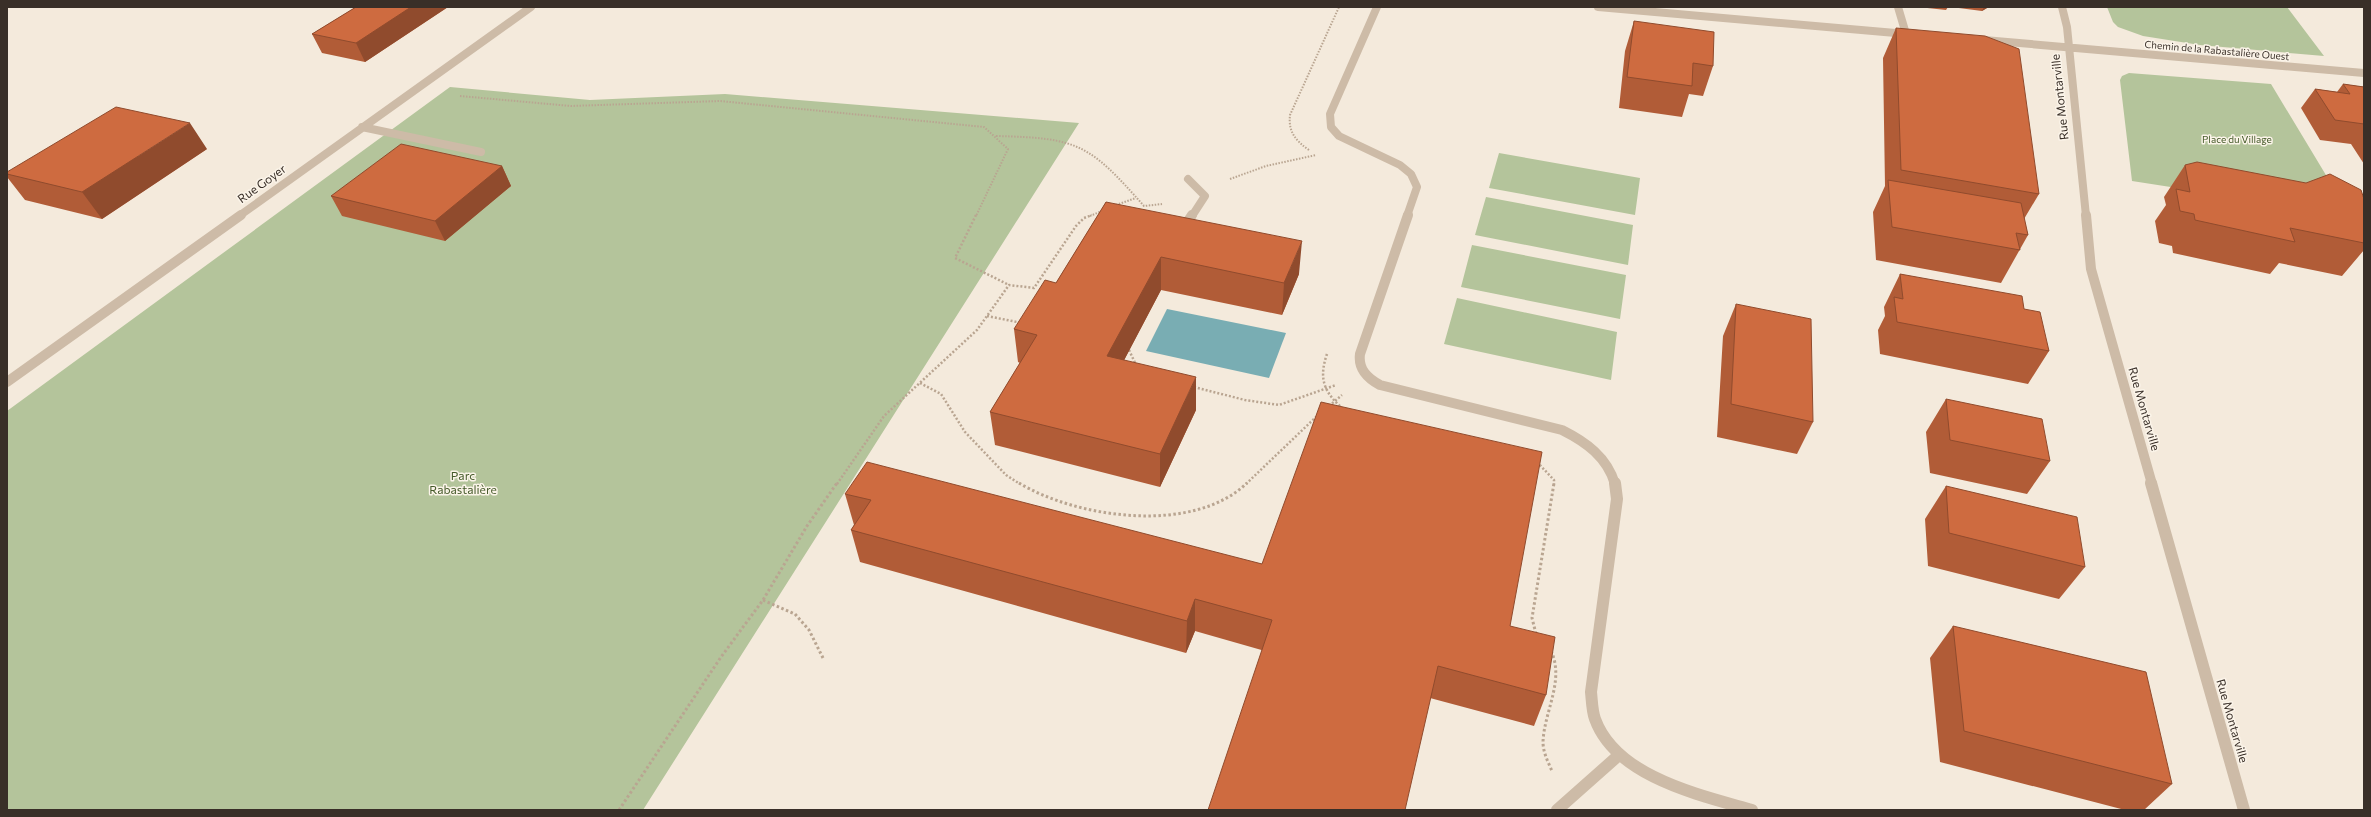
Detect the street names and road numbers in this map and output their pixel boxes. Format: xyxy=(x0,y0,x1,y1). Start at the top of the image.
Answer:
street label: Chemin de la Rabastalière Ouest xyxy=(2144,38,2290,62)
street label: Rue Montarville xyxy=(2048,53,2070,141)
street label: Rue Goyer xyxy=(235,161,288,205)
street label: Rue Montarville xyxy=(2126,365,2164,452)
street label: Rue Montarville xyxy=(2214,677,2252,764)

